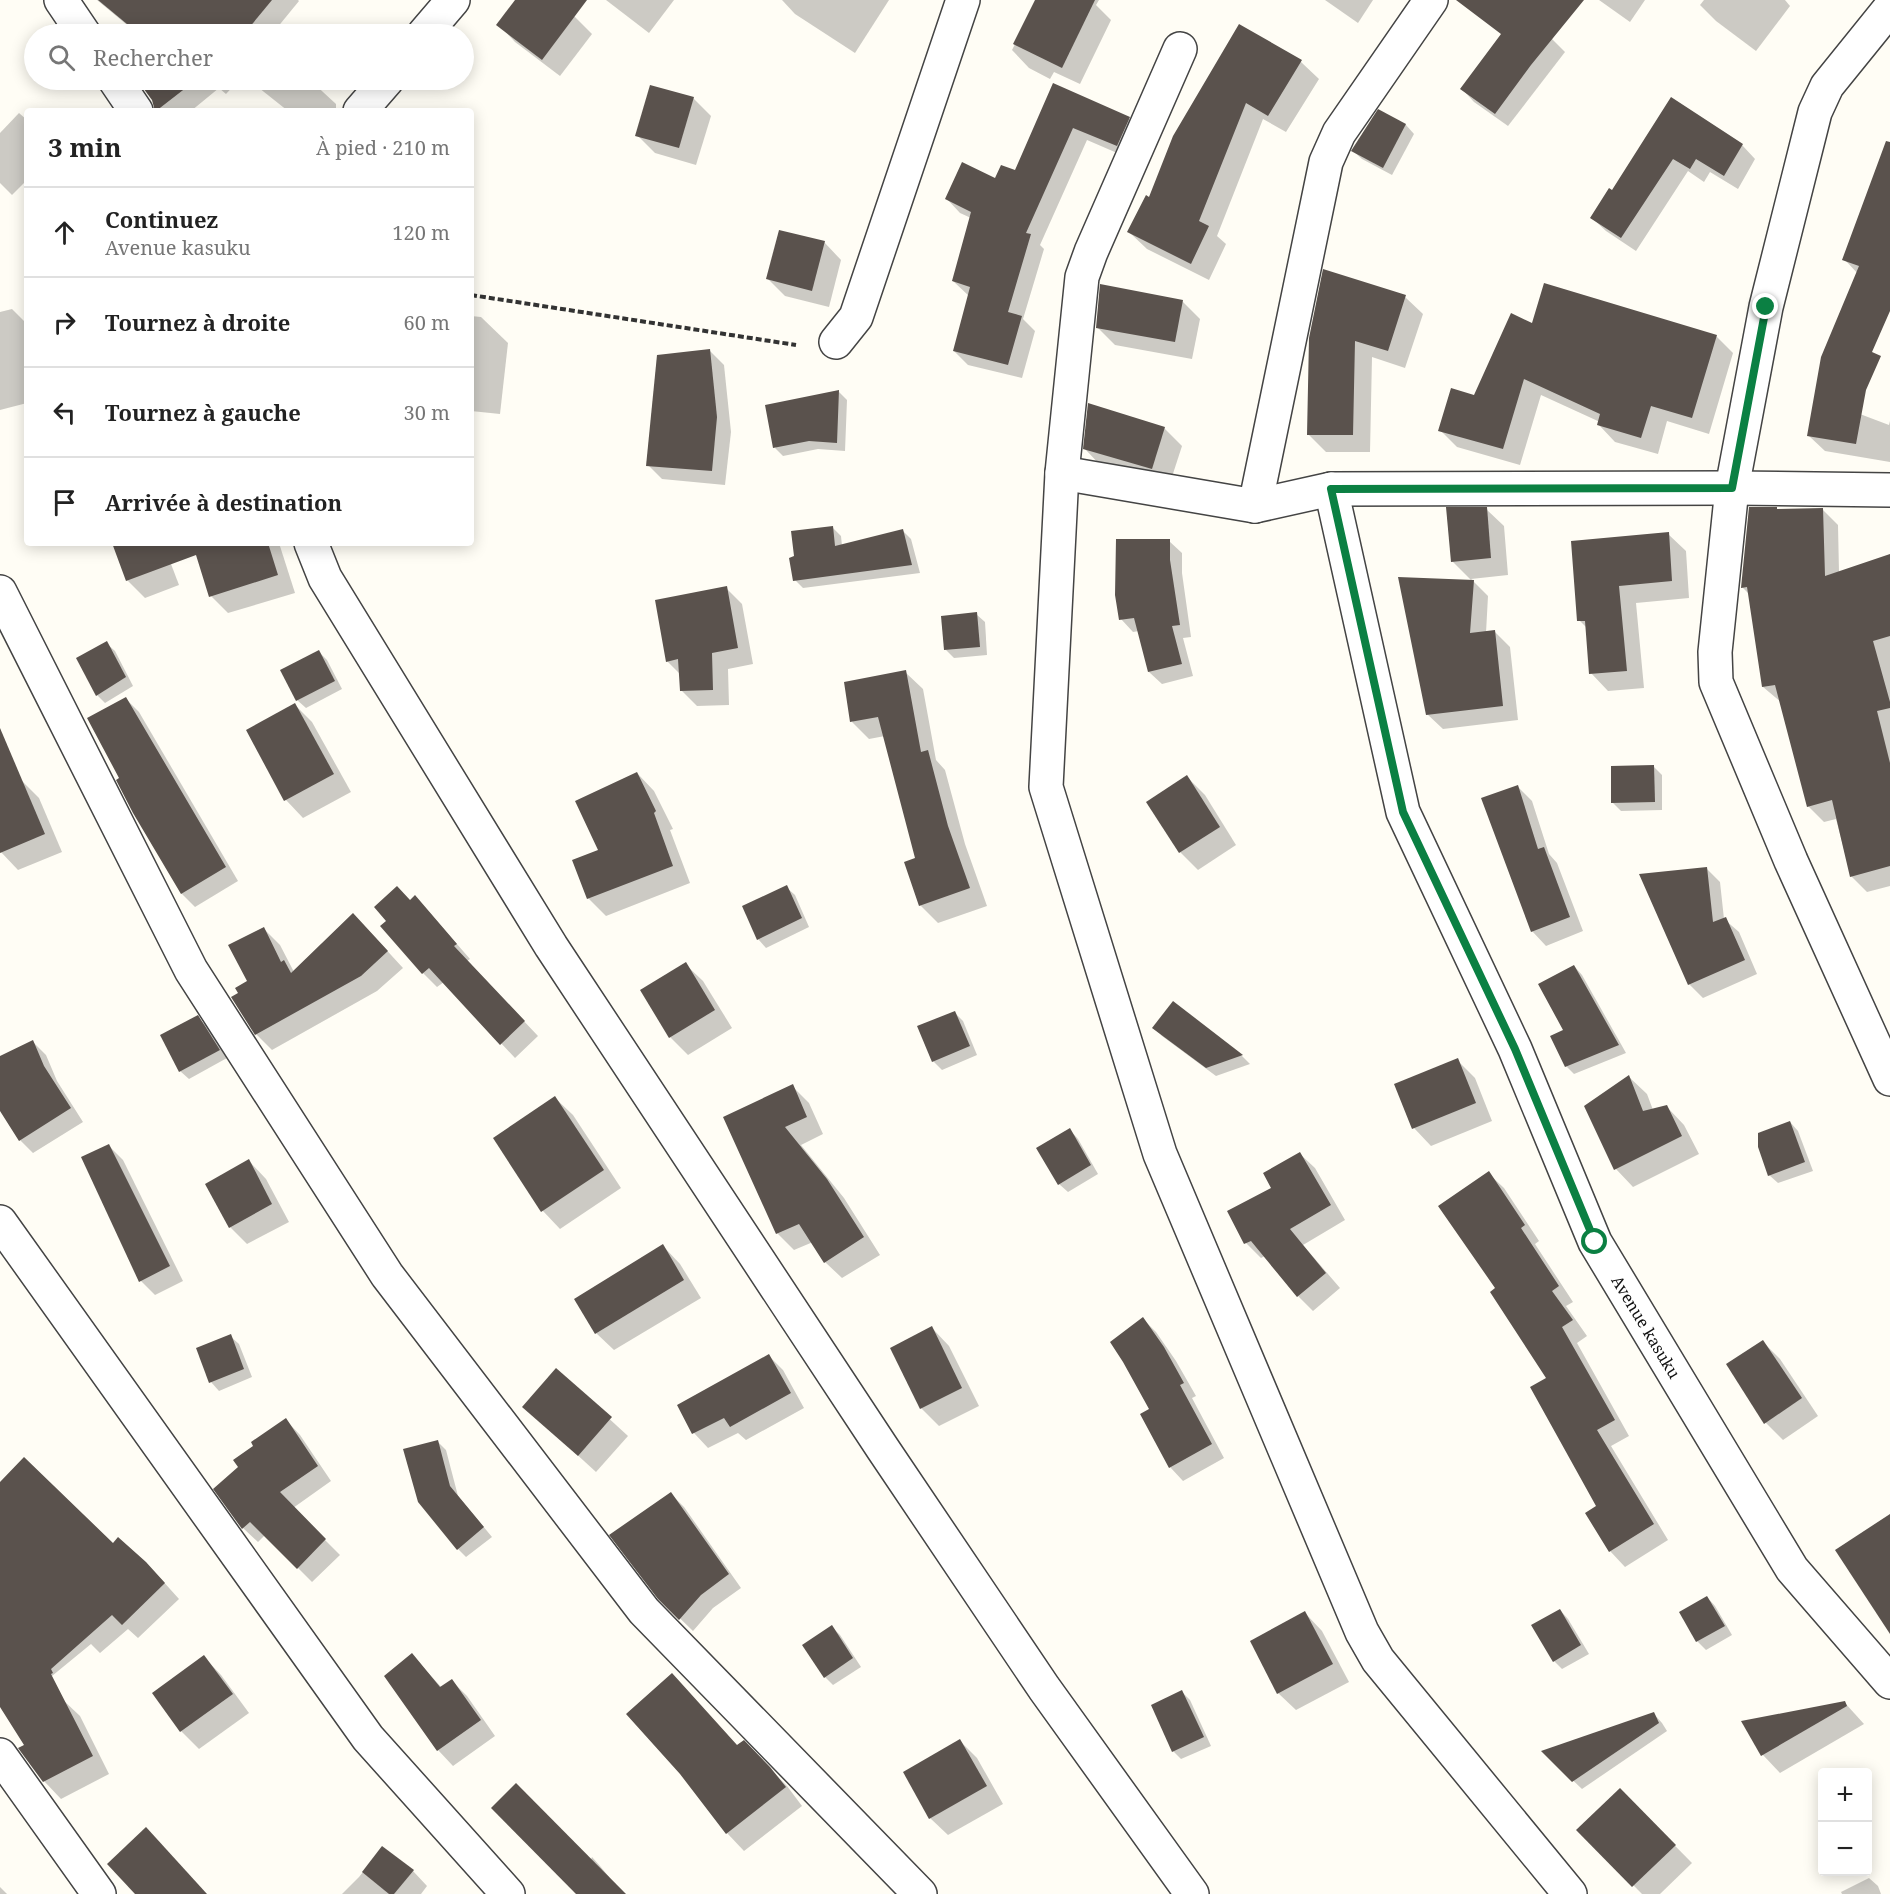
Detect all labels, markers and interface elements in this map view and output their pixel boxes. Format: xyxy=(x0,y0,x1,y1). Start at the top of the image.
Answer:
search box xyxy=(24,24,474,90)
icon: search xyxy=(45,41,78,74)
text: Rechercher xyxy=(93,42,213,72)
text: 3 min xyxy=(48,129,122,165)
text: À pied · 210 m xyxy=(316,134,450,161)
text: Continuez xyxy=(105,204,218,234)
icon: ahead xyxy=(48,216,81,249)
text: 120 m xyxy=(392,219,450,246)
text: Avenue kasuku xyxy=(105,234,251,261)
route end xyxy=(1752,293,1778,319)
icon: right xyxy=(48,306,81,339)
text: Tournez à droite xyxy=(105,307,290,337)
text: 60 m xyxy=(404,309,450,336)
icon: left xyxy=(48,396,81,429)
text: Tournez à gauche xyxy=(105,397,301,427)
text: 30 m xyxy=(404,399,450,426)
icon: arrive xyxy=(48,486,81,519)
text: Arrivée à destination xyxy=(105,487,342,517)
route start xyxy=(1581,1228,1607,1254)
street label: Avenue kasuku xyxy=(1607,1271,1685,1383)
map controls xyxy=(1818,1768,1872,1876)
button: + xyxy=(1818,1768,1872,1822)
button: − xyxy=(1818,1822,1872,1876)

